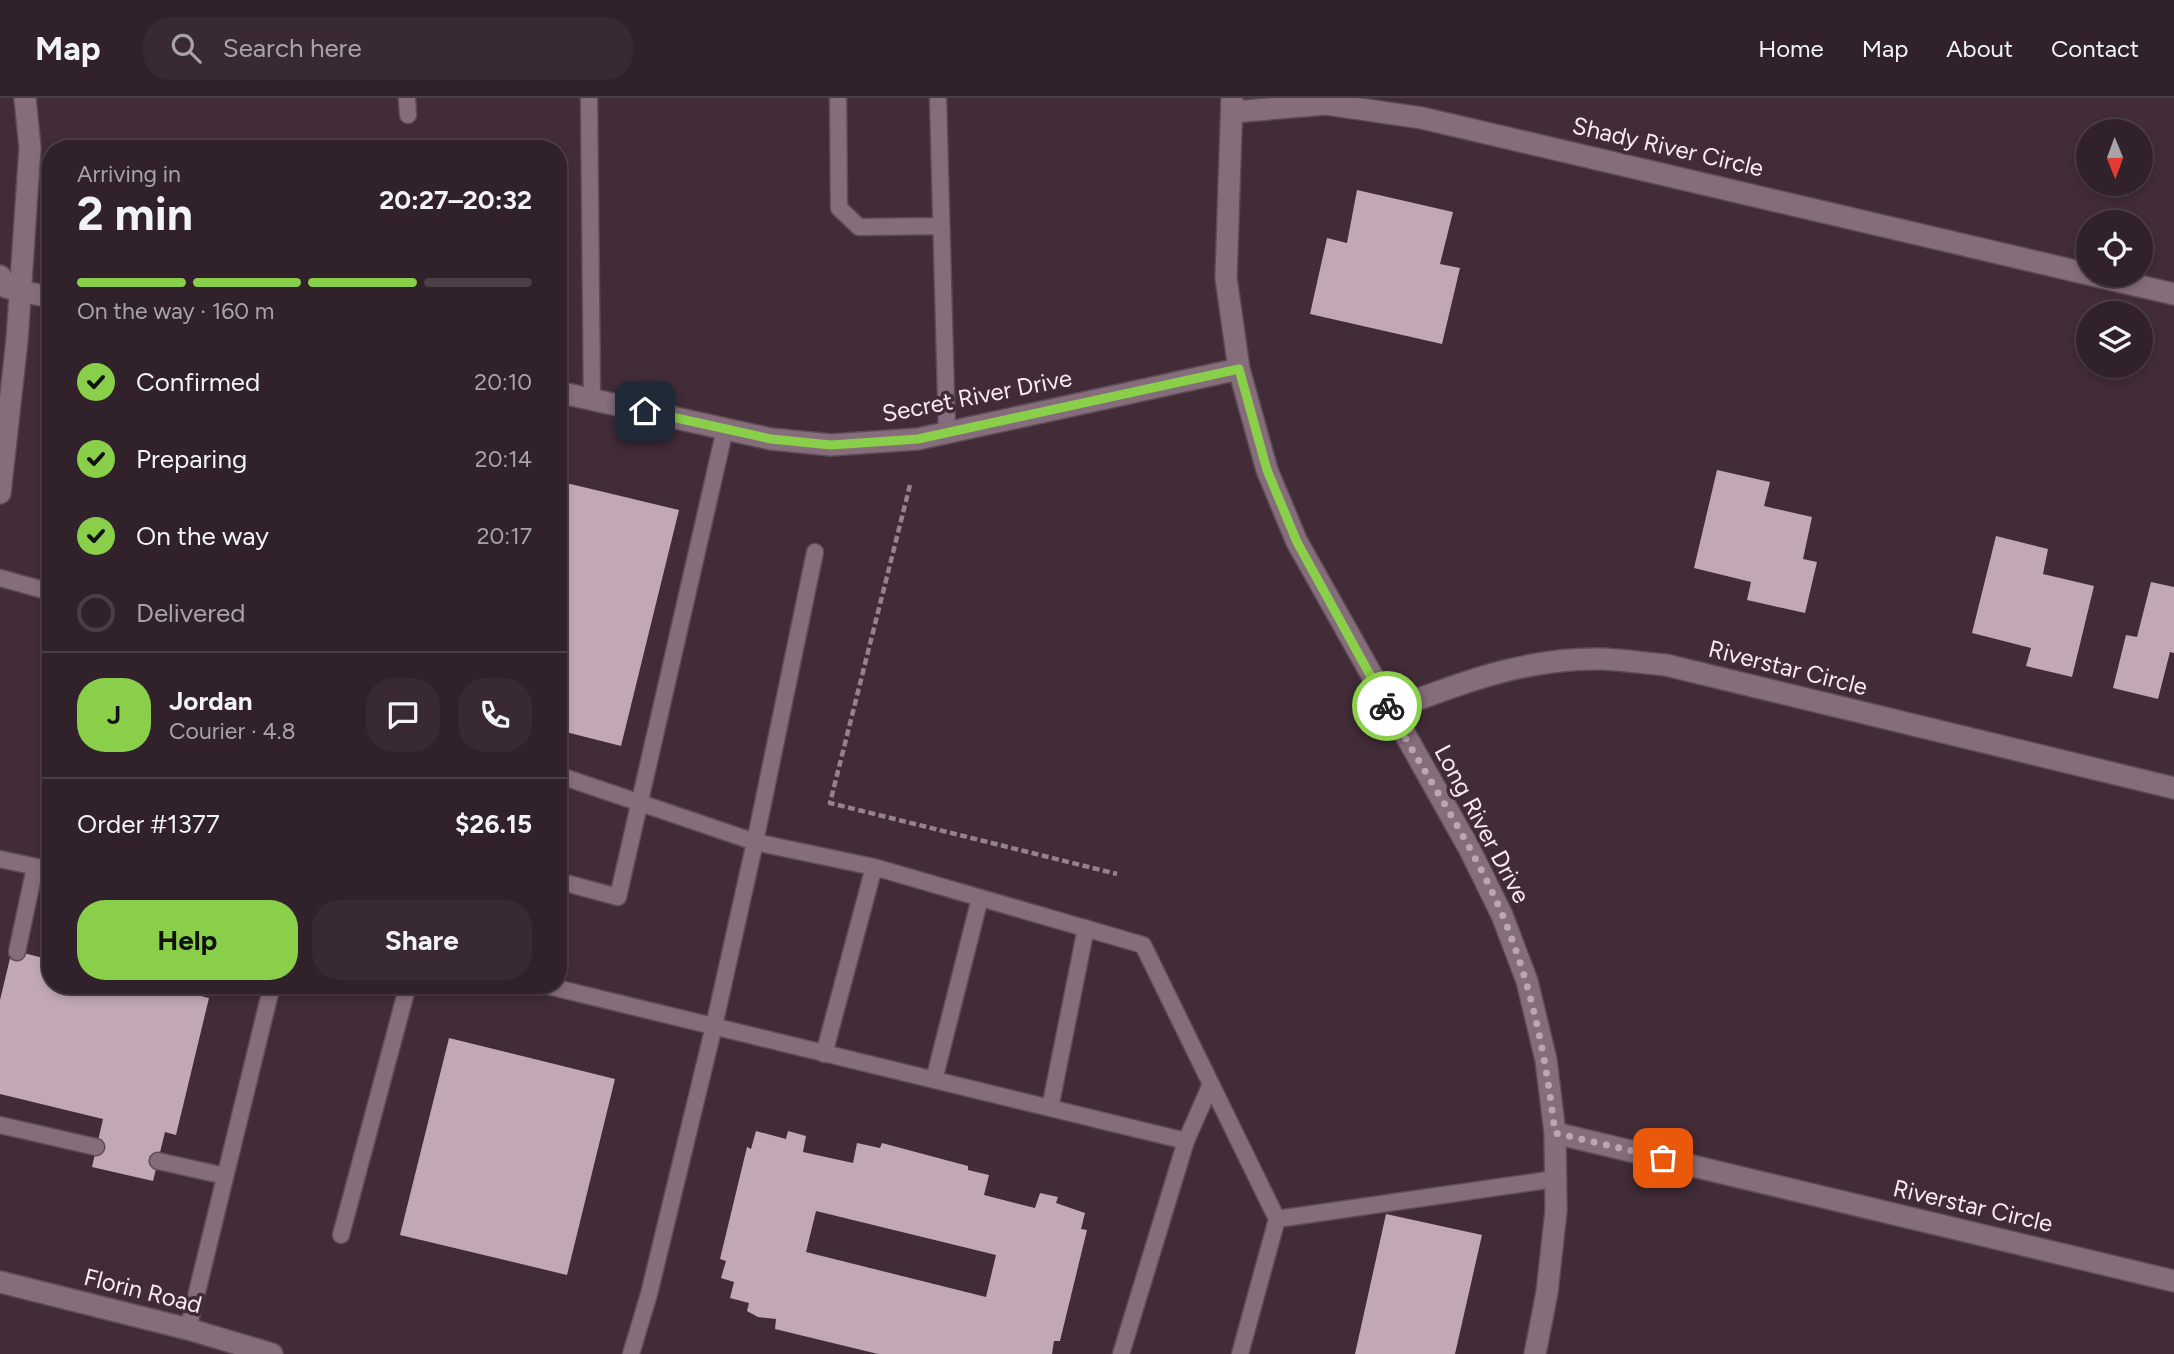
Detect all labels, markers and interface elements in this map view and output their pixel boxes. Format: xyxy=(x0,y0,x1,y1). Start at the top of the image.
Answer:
search box xyxy=(143,17,633,80)
text: Map xyxy=(35,29,101,68)
icon: search xyxy=(167,29,205,67)
text: Search here xyxy=(223,32,362,64)
text: Home xyxy=(1758,34,1824,63)
text: Map xyxy=(1862,34,1908,63)
text: About xyxy=(1946,34,2013,63)
text: Contact xyxy=(2051,34,2139,63)
street label: Shady River Circle xyxy=(1570,110,1767,183)
north arrow xyxy=(2076,119,2152,196)
map controls xyxy=(2076,119,2153,378)
text: Arriving in xyxy=(77,160,181,188)
text: 20:27–20:32 xyxy=(379,184,532,216)
text: 2 min xyxy=(77,186,193,242)
button: locate xyxy=(2076,210,2153,287)
text: On the way · 160 m xyxy=(77,297,274,325)
button: layers xyxy=(2076,301,2153,378)
icon: check xyxy=(77,363,115,401)
street label: Secret River Drive xyxy=(880,363,1074,428)
text: Confirmed xyxy=(136,366,260,398)
text: 20:10 xyxy=(474,368,532,396)
pin xyxy=(615,381,675,441)
icon: home xyxy=(626,392,664,430)
icon: check xyxy=(77,440,115,478)
text: Preparing xyxy=(136,443,247,475)
text: 20:14 xyxy=(475,445,532,473)
icon: check xyxy=(77,517,115,555)
text: On the way xyxy=(136,520,269,552)
text: 20:17 xyxy=(477,522,532,550)
text: Delivered xyxy=(136,597,245,629)
street label: Riverstar Circle xyxy=(1706,634,1871,701)
courier xyxy=(1352,671,1422,741)
button: chat xyxy=(366,678,440,752)
button: phone xyxy=(458,678,532,752)
text: Jordan xyxy=(169,685,252,717)
icon: bike xyxy=(1368,687,1406,725)
text: J xyxy=(107,699,121,731)
text: Courier · 4.8 xyxy=(169,717,296,745)
street label: Long River Drive xyxy=(1429,740,1536,908)
text: Order #1377 xyxy=(77,808,220,840)
text: $26.15 xyxy=(455,808,532,840)
button: Help xyxy=(77,900,298,980)
button: Share xyxy=(312,900,532,980)
pin xyxy=(1633,1128,1693,1188)
icon: bag xyxy=(1644,1139,1682,1177)
street label: Riverstar Circle xyxy=(1891,1173,2056,1238)
street label: Florin Road xyxy=(81,1262,205,1319)

